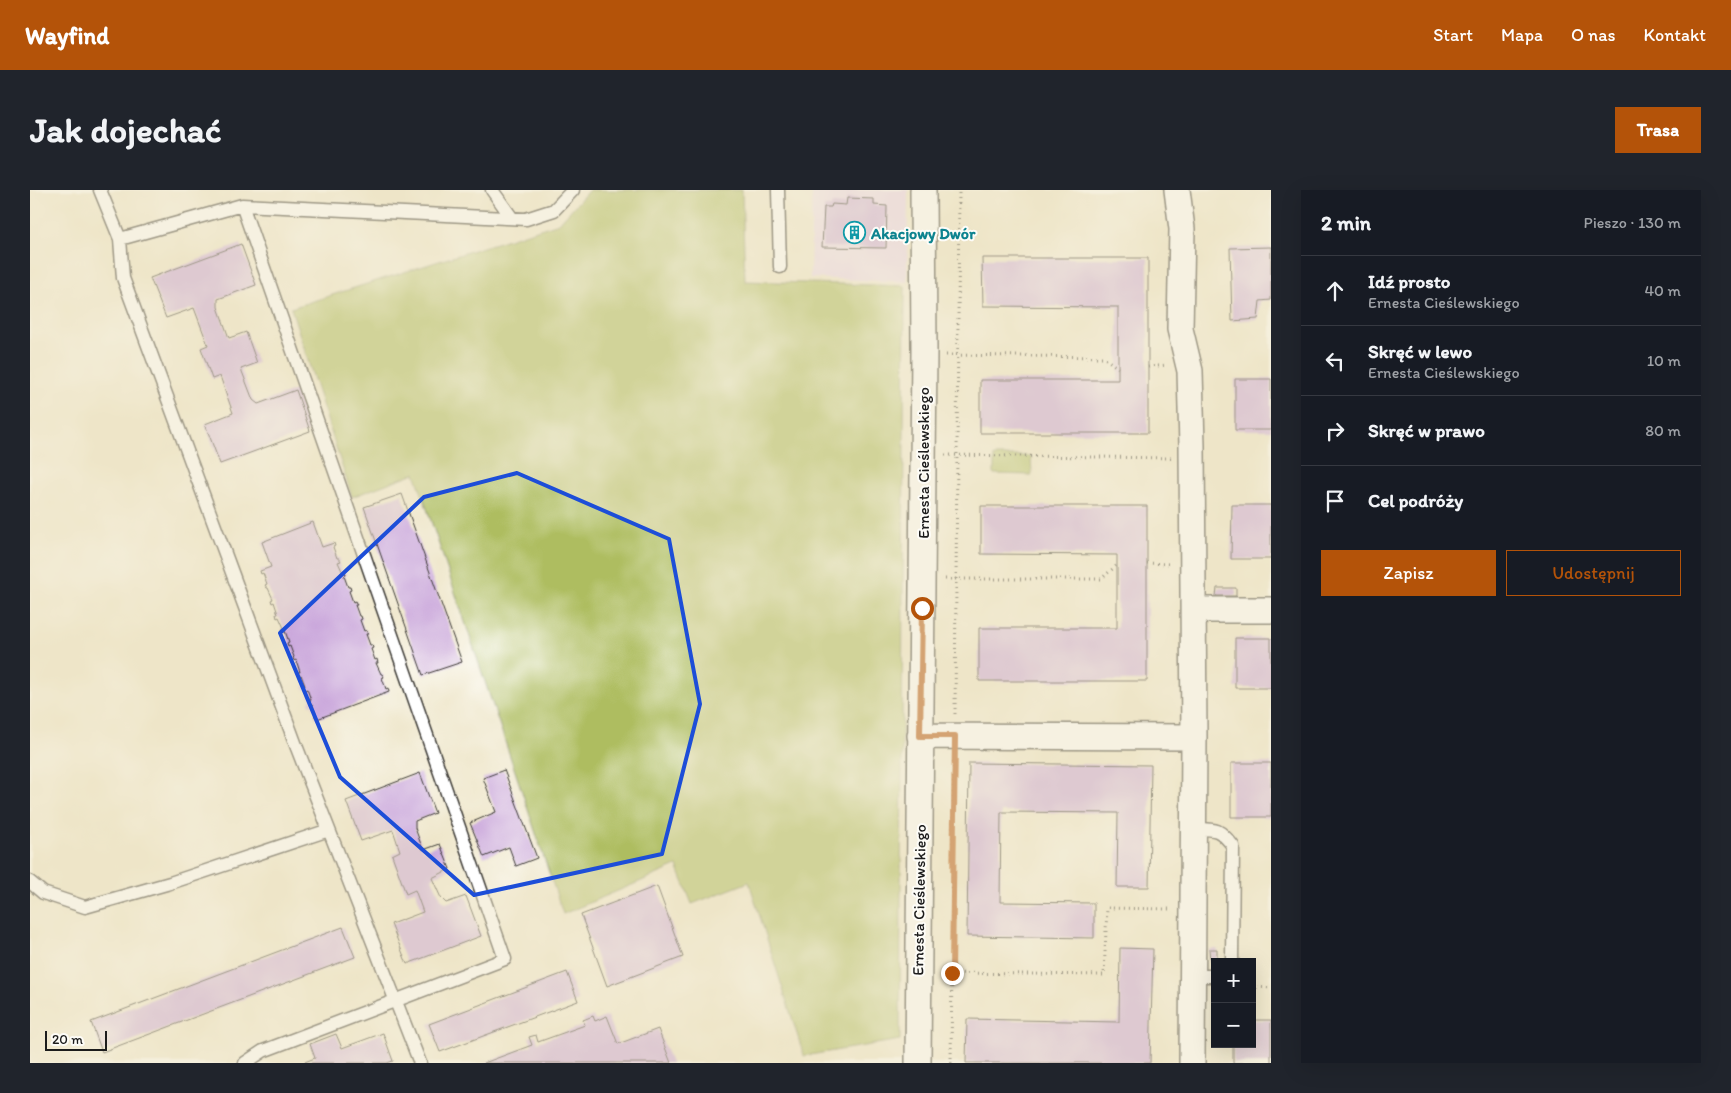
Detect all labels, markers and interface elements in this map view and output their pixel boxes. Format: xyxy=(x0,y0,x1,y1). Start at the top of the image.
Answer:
text: Wayfind xyxy=(25,21,109,50)
text: Start xyxy=(1433,24,1473,46)
text: Mapa xyxy=(1501,24,1543,46)
text: O nas xyxy=(1571,24,1616,46)
text: Kontakt xyxy=(1644,24,1706,46)
button: Trasa xyxy=(1615,107,1701,153)
text: Jak dojechać xyxy=(30,109,222,151)
text: 2 min xyxy=(1321,210,1371,235)
text: Pieszo · 130 m xyxy=(1584,213,1681,232)
building icon: Akacjowy Dwór xyxy=(843,221,867,245)
place label: Akacjowy Dwór xyxy=(870,224,976,244)
text: Idź prosto xyxy=(1368,270,1451,293)
icon: ahead xyxy=(1321,277,1349,305)
text: 40 m xyxy=(1644,281,1681,300)
text: Ernesta Cieślewskiego xyxy=(1368,293,1520,312)
text: Skręć w lewo xyxy=(1368,340,1472,363)
icon: left xyxy=(1321,347,1349,375)
text: 10 m xyxy=(1647,351,1681,370)
text: Ernesta Cieślewskiego xyxy=(1368,363,1520,382)
street label: Ernesta Cieślewskiego xyxy=(914,387,933,539)
icon: right xyxy=(1321,417,1349,445)
text: Skręć w prawo xyxy=(1368,419,1485,442)
text: 80 m xyxy=(1645,421,1681,440)
icon: arrive xyxy=(1321,487,1349,515)
text: Cel podróży xyxy=(1368,489,1463,512)
button: Zapisz xyxy=(1321,550,1496,596)
button: Udostępnij xyxy=(1506,550,1681,596)
route start xyxy=(911,597,934,620)
street label: Ernesta Cieślewskiego xyxy=(908,824,930,976)
map controls xyxy=(1211,958,1256,1048)
button: + xyxy=(1211,958,1256,1003)
route end xyxy=(941,962,964,985)
button: − xyxy=(1211,1003,1256,1048)
scale bar xyxy=(45,1028,108,1051)
text: 20 m xyxy=(52,1031,83,1048)

